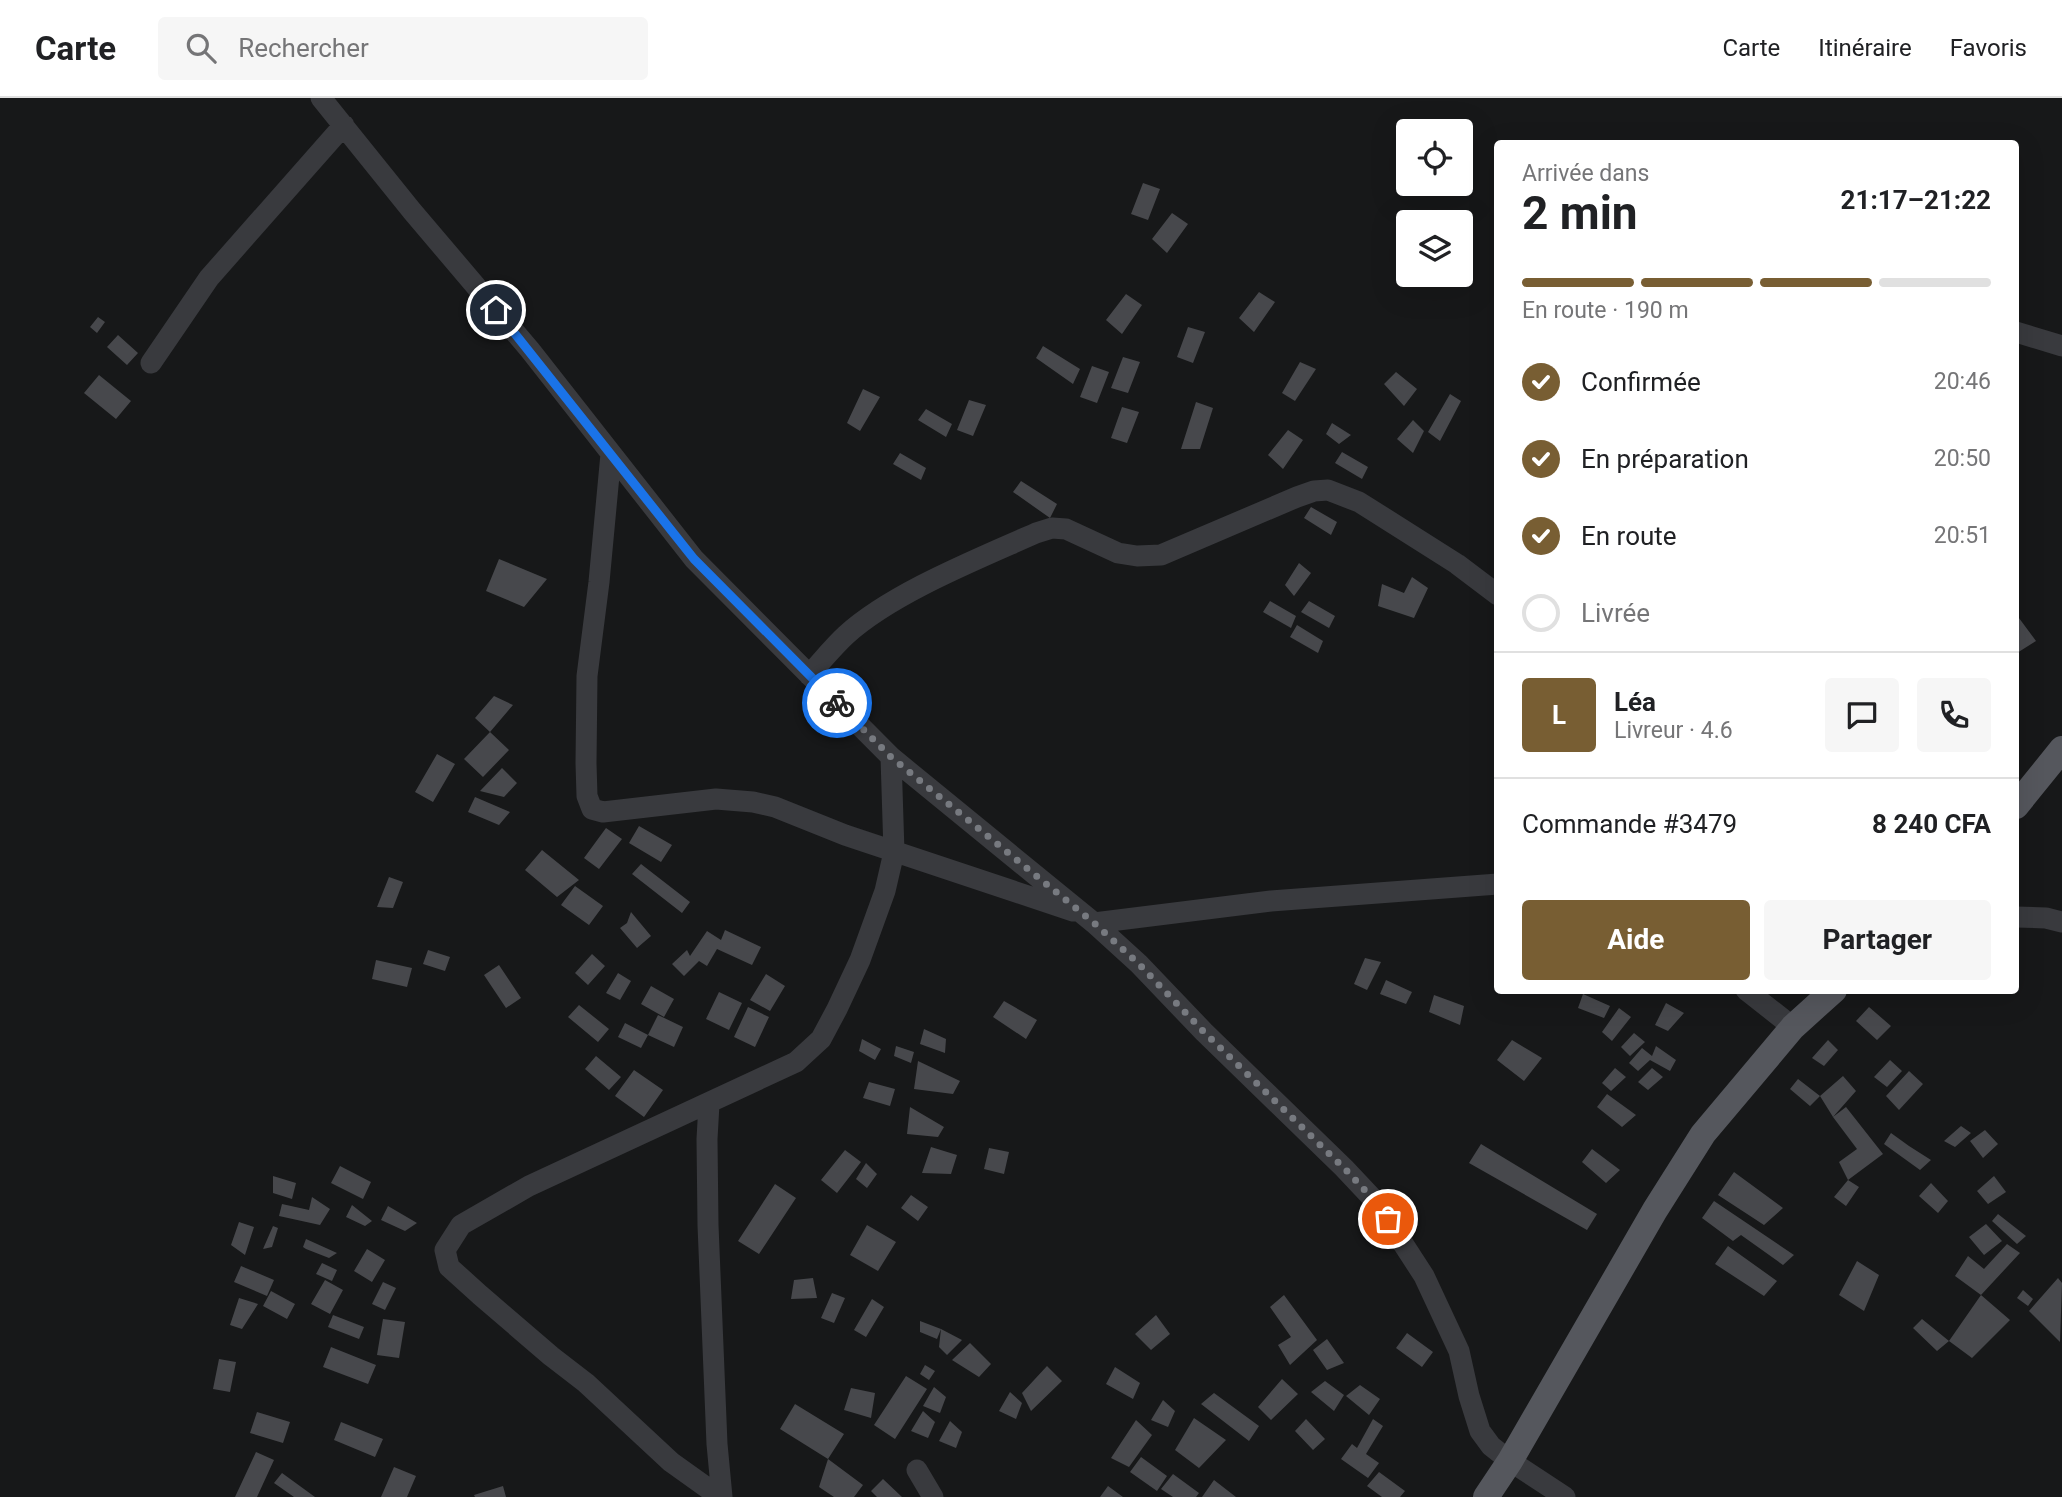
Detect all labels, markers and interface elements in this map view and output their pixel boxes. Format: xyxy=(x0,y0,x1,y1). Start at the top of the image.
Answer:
search box xyxy=(158,17,648,80)
text: Carte xyxy=(35,29,116,68)
icon: search xyxy=(182,29,220,67)
text: Rechercher xyxy=(238,33,369,63)
text: Carte xyxy=(1722,34,1780,62)
text: Itinéraire xyxy=(1818,34,1912,62)
text: Favoris xyxy=(1950,34,2027,62)
map controls xyxy=(1396,119,1473,287)
button: locate xyxy=(1396,119,1473,196)
text: Arrivée dans xyxy=(1522,160,1649,187)
text: 21:17–21:22 xyxy=(1841,185,1991,215)
text: 2 min xyxy=(1522,186,1638,240)
button: layers xyxy=(1396,210,1473,287)
pin xyxy=(466,280,526,340)
icon: home xyxy=(477,291,515,329)
text: En route · 190 m xyxy=(1522,297,1689,324)
icon: check xyxy=(1522,363,1560,401)
text: Confirmée xyxy=(1581,367,1701,397)
text: 20:46 xyxy=(1934,368,1991,395)
icon: check xyxy=(1522,440,1560,478)
text: En préparation xyxy=(1581,444,1749,474)
text: 20:50 xyxy=(1934,445,1991,472)
icon: check xyxy=(1522,517,1560,555)
text: En route xyxy=(1581,521,1677,551)
text: 20:51 xyxy=(1934,522,1991,549)
text: Livrée xyxy=(1581,598,1650,628)
courier xyxy=(802,668,872,738)
button: chat xyxy=(1825,678,1899,752)
button: phone xyxy=(1917,678,1991,752)
icon: bike xyxy=(818,684,856,722)
text: Léa xyxy=(1614,687,1656,717)
text: L xyxy=(1552,700,1566,730)
text: Livreur · 4.6 xyxy=(1614,717,1733,744)
text: Commande #3479 xyxy=(1522,809,1737,839)
text: 8 240 CFA xyxy=(1872,809,1991,839)
button: Aide xyxy=(1522,900,1750,980)
button: Partager xyxy=(1764,900,1991,980)
pin xyxy=(1358,1189,1418,1249)
icon: bag xyxy=(1369,1200,1407,1238)

